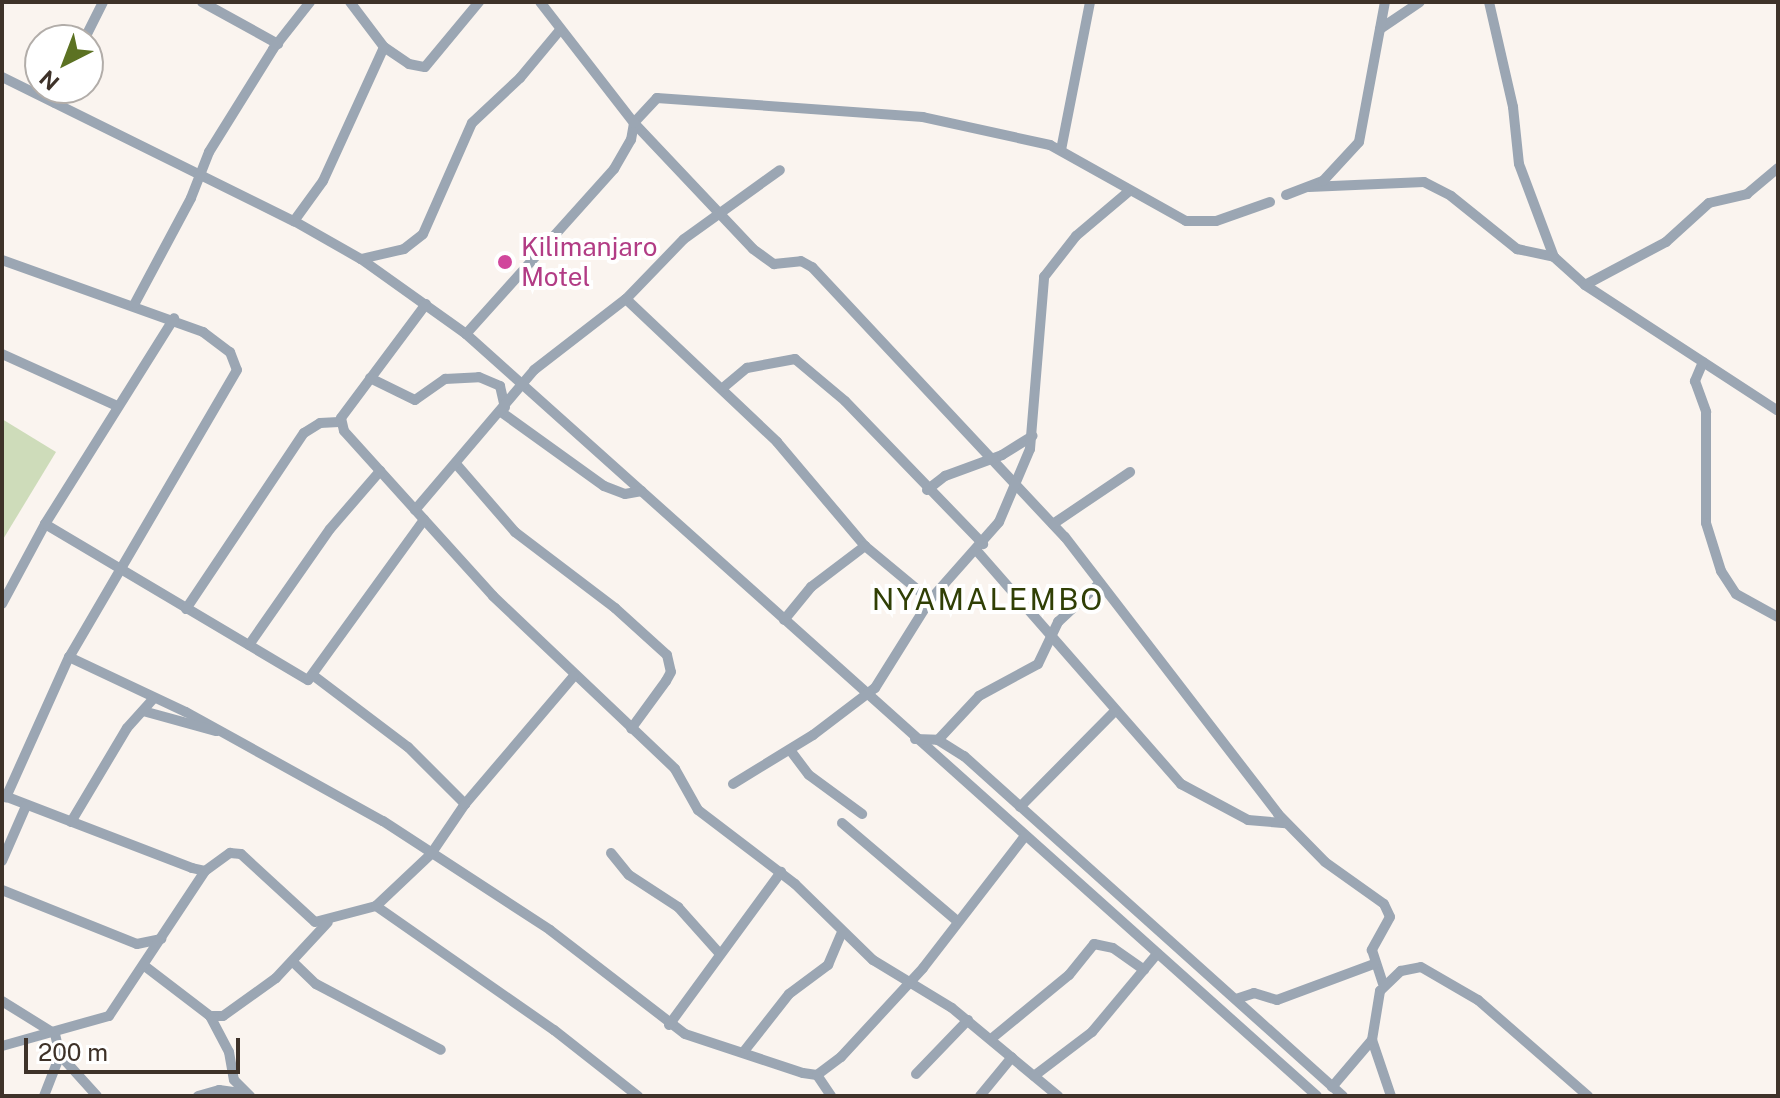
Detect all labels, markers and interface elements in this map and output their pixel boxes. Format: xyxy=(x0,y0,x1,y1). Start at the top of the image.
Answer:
north arrow xyxy=(24,24,104,104)
text: N xyxy=(34,65,64,96)
place label: Kilimanjaro Motel xyxy=(521,231,657,292)
marker: Kilimanjaro Motel xyxy=(496,253,514,271)
district label: NYAMALEMBO xyxy=(872,581,1104,617)
scale bar xyxy=(28,1022,244,1072)
text: 200 m xyxy=(38,1038,108,1066)

